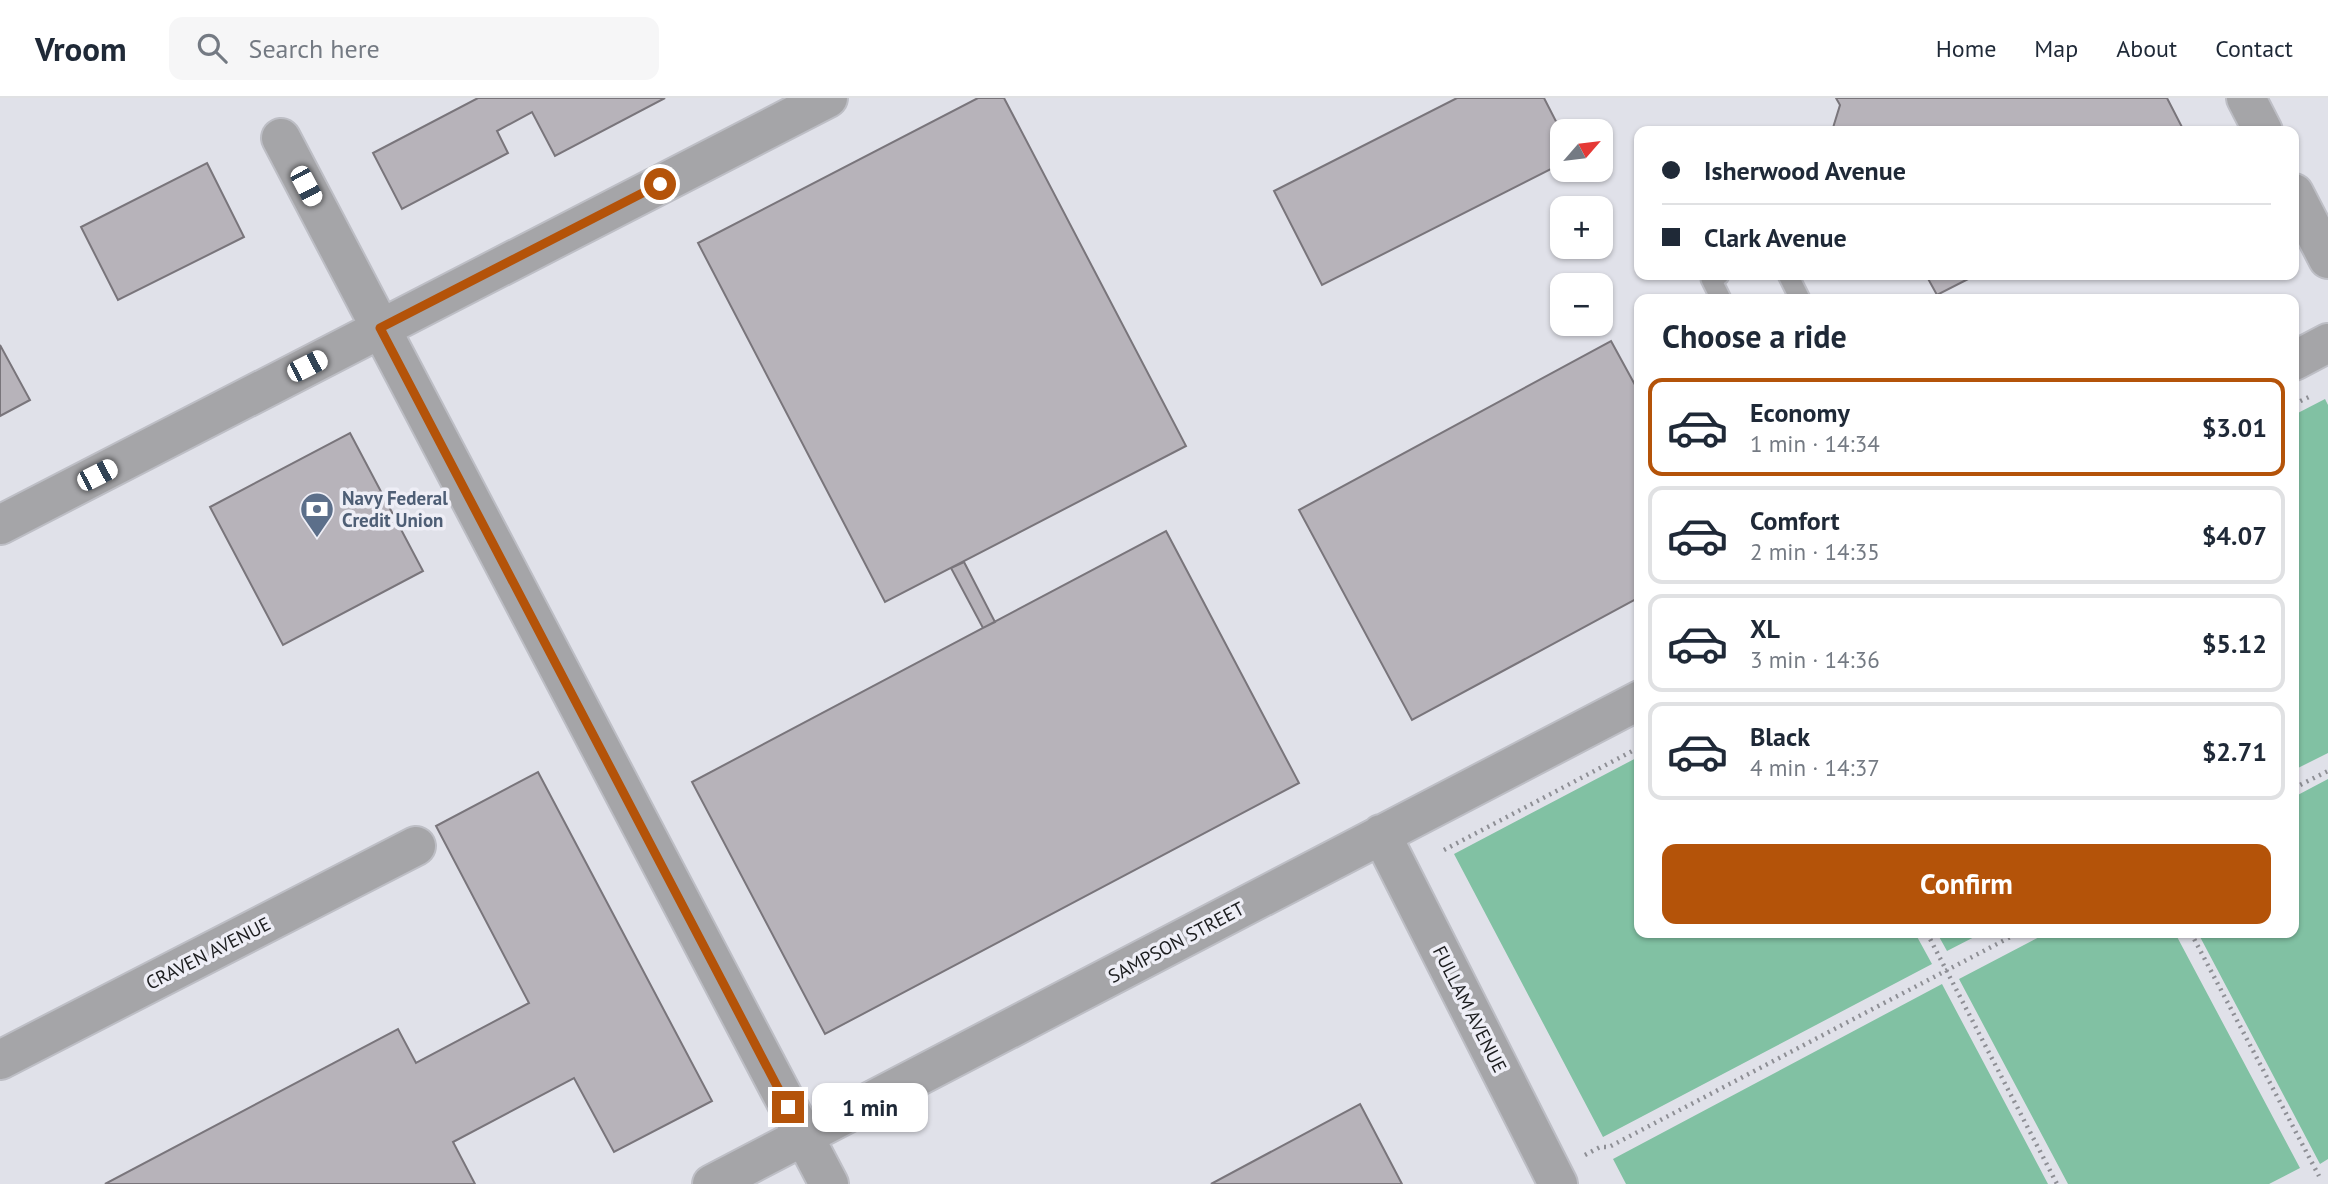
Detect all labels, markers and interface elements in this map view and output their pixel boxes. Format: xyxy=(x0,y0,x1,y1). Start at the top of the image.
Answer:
search box xyxy=(169,17,659,80)
text: Vroom xyxy=(35,27,127,70)
icon: search xyxy=(193,29,231,67)
text: Search here xyxy=(249,32,380,65)
text: Home xyxy=(1936,33,1996,64)
text: Map xyxy=(2034,33,2078,64)
text: About xyxy=(2116,33,2177,64)
text: Contact xyxy=(2215,33,2293,64)
north arrow xyxy=(1550,119,1614,182)
map controls xyxy=(1550,119,1613,336)
text: Isherwood Avenue xyxy=(1704,154,1906,187)
car xyxy=(287,163,326,209)
route start xyxy=(644,168,676,200)
button: + xyxy=(1550,196,1613,259)
text: Clark Avenue xyxy=(1704,221,1847,254)
button: − xyxy=(1550,273,1613,336)
text: Choose a ride xyxy=(1662,315,1847,357)
car xyxy=(284,347,331,385)
icon: car xyxy=(1666,396,1729,459)
text: Economy xyxy=(1750,396,1850,429)
text: $3.01 xyxy=(2202,411,2267,444)
text: 1 min · 14:34 xyxy=(1750,429,1880,458)
car xyxy=(74,456,121,494)
place label: Navy Federal Credit Union xyxy=(342,486,448,532)
bank icon: Navy Federal Credit Union xyxy=(298,490,336,539)
icon: car xyxy=(1666,504,1729,567)
text: Comfort xyxy=(1750,504,1840,537)
text: $4.07 xyxy=(2202,519,2267,552)
text: 2 min · 14:35 xyxy=(1750,537,1880,566)
icon: car xyxy=(1666,612,1729,675)
text: XL xyxy=(1750,612,1780,645)
text: $5.12 xyxy=(2202,627,2267,660)
text: 3 min · 14:36 xyxy=(1750,645,1880,674)
icon: car xyxy=(1666,720,1729,783)
text: Black xyxy=(1750,720,1810,753)
text: $2.71 xyxy=(2202,735,2267,768)
text: 4 min · 14:37 xyxy=(1750,753,1880,782)
button: Confirm xyxy=(1662,844,2271,924)
street label: SAMPSON STREET xyxy=(1104,896,1249,988)
street label: CRAVEN AVENUE xyxy=(142,911,274,995)
street label: FULLAM AVENUE xyxy=(1428,942,1512,1076)
callout: 1 min xyxy=(812,1082,928,1132)
route end xyxy=(772,1091,804,1123)
text: 1 min xyxy=(842,1093,898,1122)

